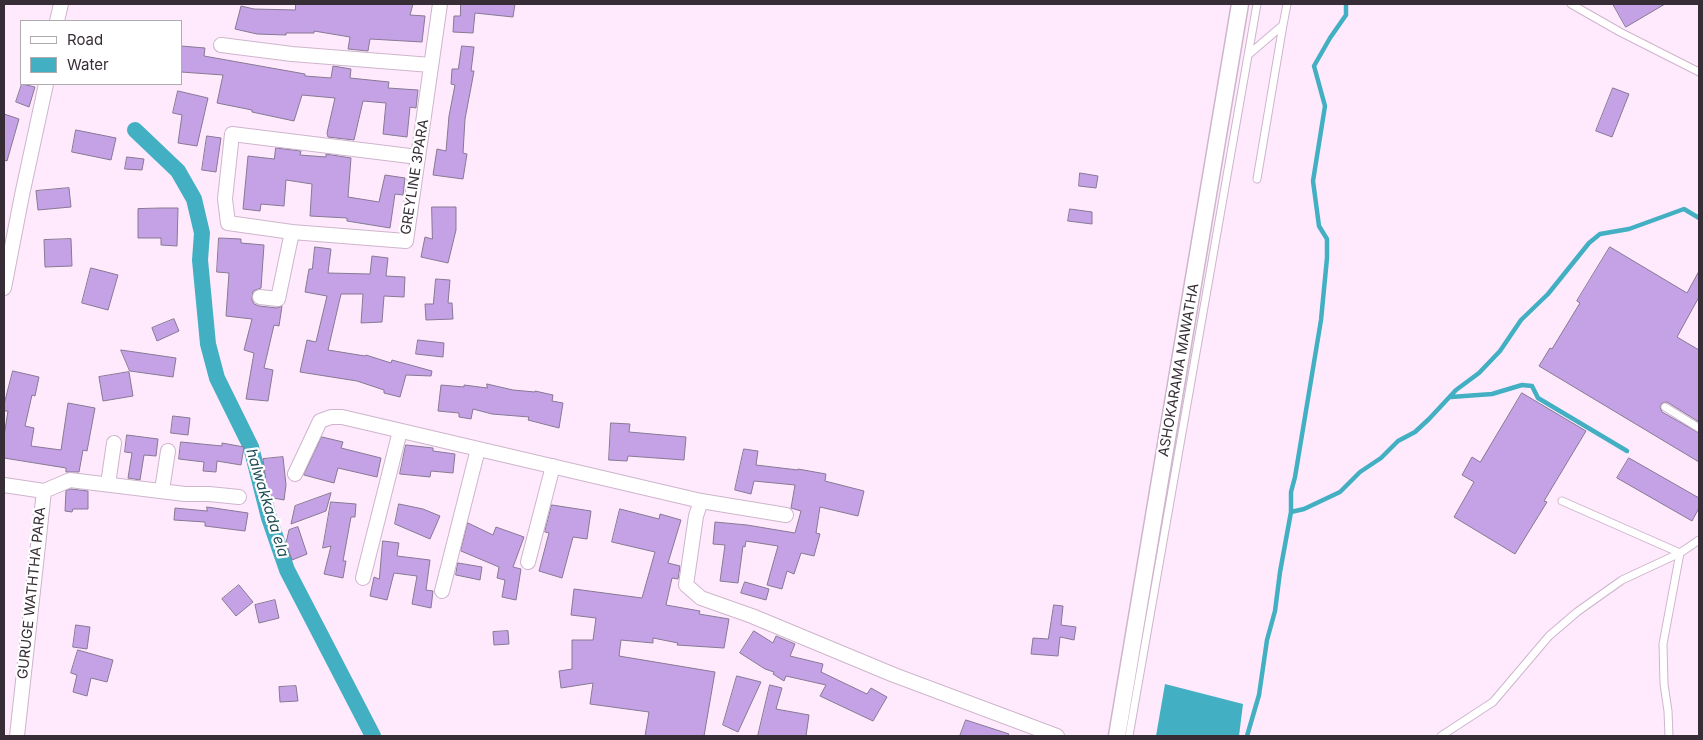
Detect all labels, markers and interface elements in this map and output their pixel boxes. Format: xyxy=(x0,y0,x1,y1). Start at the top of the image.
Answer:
legend xyxy=(20,20,182,85)
text: Road xyxy=(67,30,103,49)
text: Water xyxy=(67,55,109,74)
street label: GREYLINE 3PARA xyxy=(398,118,432,236)
street label: ASHOKARAMA MAWATHA xyxy=(1155,282,1203,458)
water label: halwakkada ela xyxy=(242,447,292,559)
street label: GURUGE WATHTHA PARA xyxy=(15,506,49,680)

